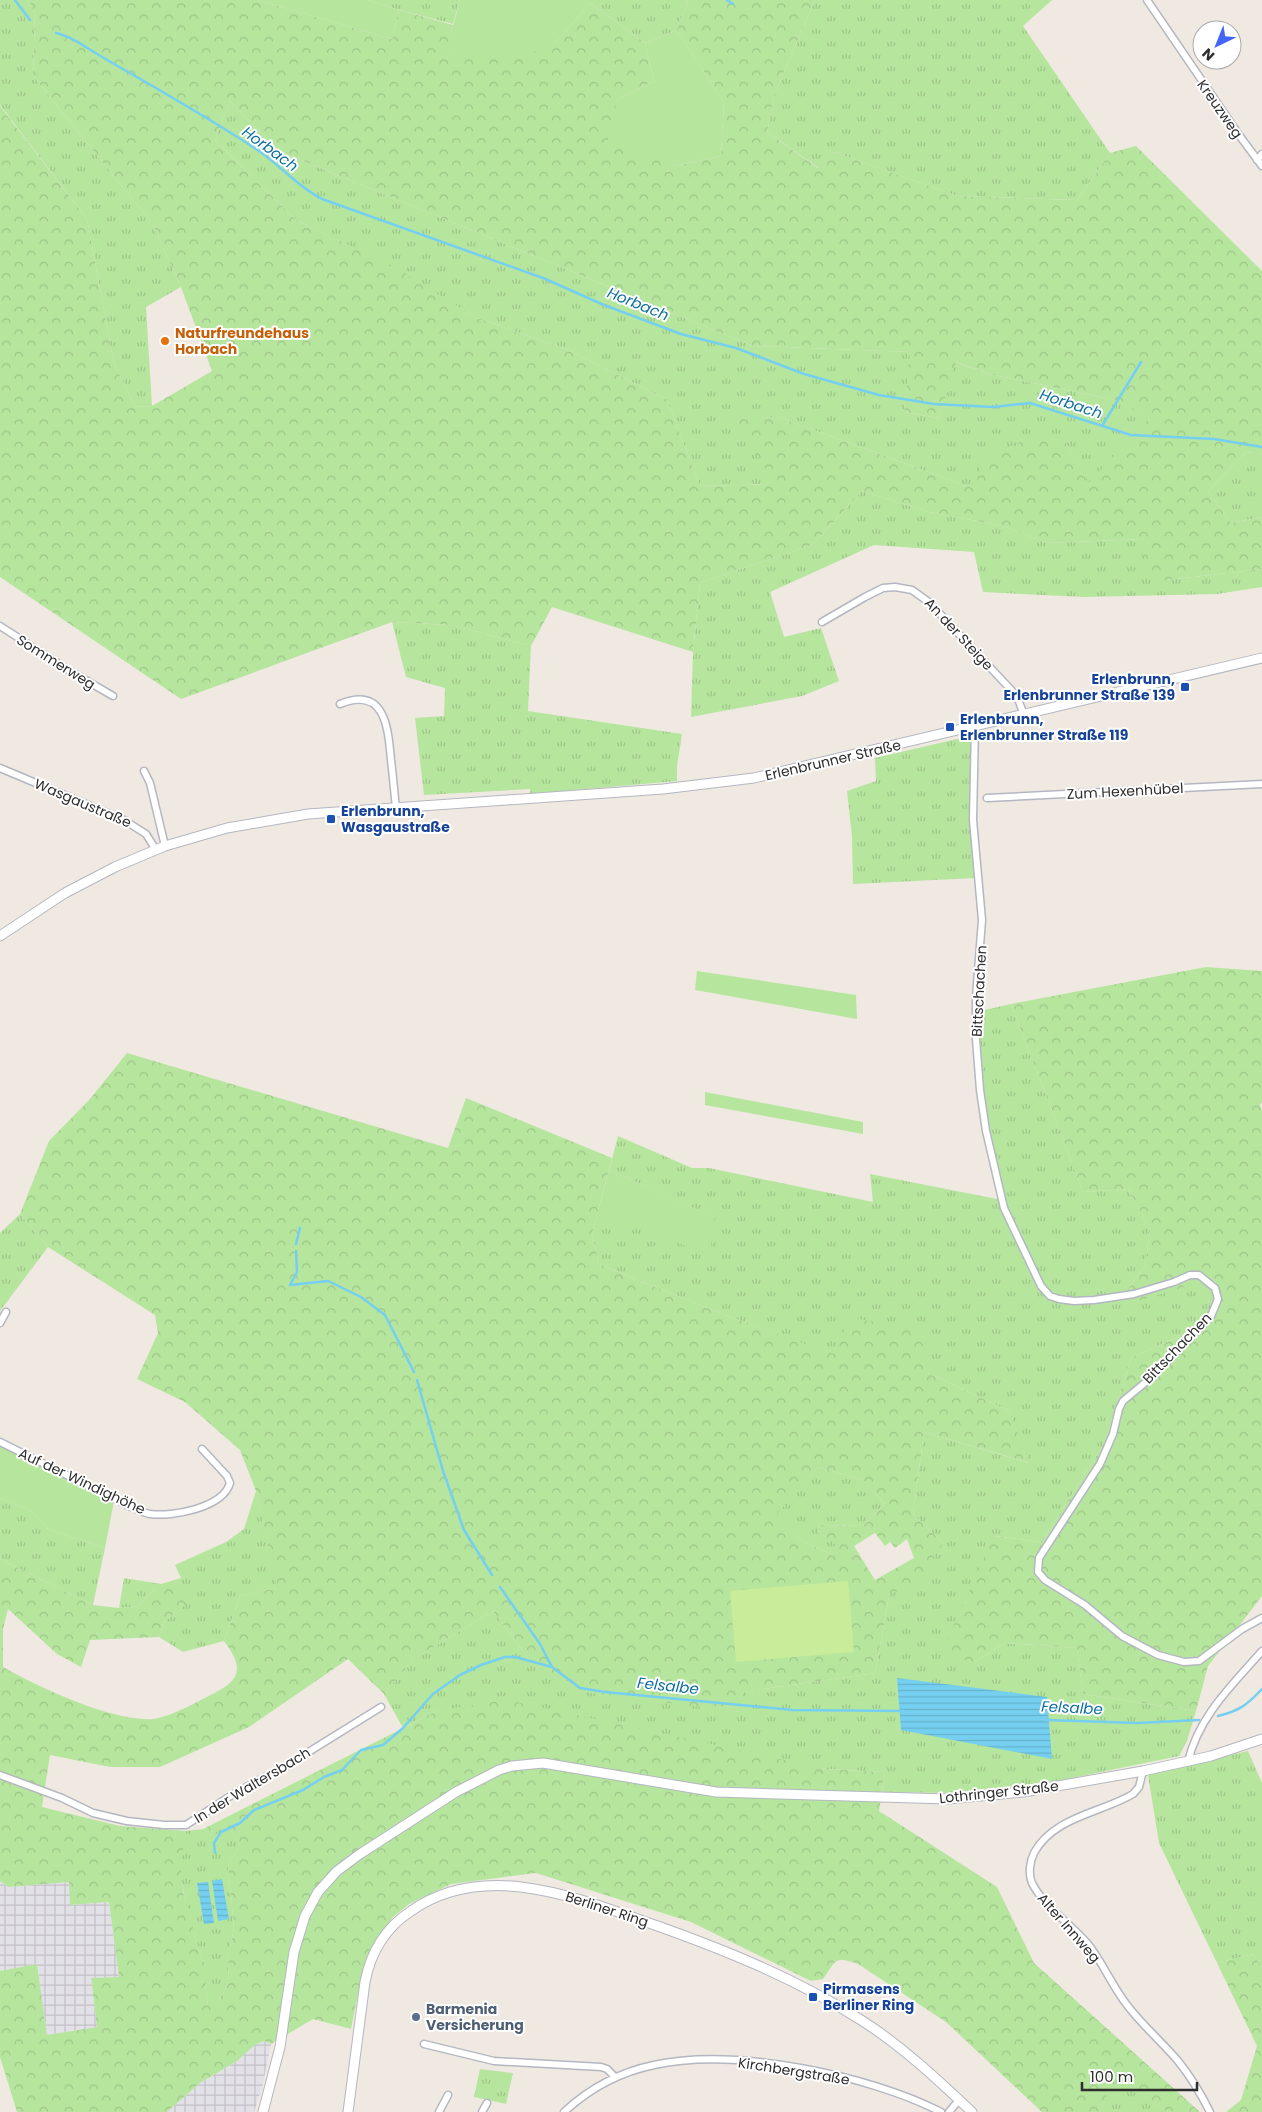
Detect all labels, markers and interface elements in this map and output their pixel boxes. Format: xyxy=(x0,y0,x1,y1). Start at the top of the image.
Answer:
north arrow xyxy=(1192,20,1242,70)
text: N xyxy=(1197,44,1219,65)
street label: Kreuzweg xyxy=(1193,76,1247,142)
water label: Horbach xyxy=(238,121,303,176)
water label: Horbach xyxy=(604,282,672,325)
place label: Naturfreundehaus Horbach xyxy=(175,323,309,359)
marker: Naturfreundehaus Horbach xyxy=(159,335,171,347)
water label: Horbach xyxy=(1037,384,1105,423)
street label: An der Steige xyxy=(920,593,998,675)
street label: Sommerweg xyxy=(13,630,99,694)
place label: Erlenbrunn, Erlenbrunner Straße 139 xyxy=(1003,669,1175,705)
marker: Erlenbrunn, Erlenbrunner Straße 139 xyxy=(1179,681,1191,693)
place label: Erlenbrunn, Erlenbrunner Straße 119 xyxy=(960,709,1128,745)
marker: Erlenbrunn, Erlenbrunner Straße 119 xyxy=(944,721,956,733)
street label: Erlenbrunner Straße xyxy=(763,735,903,785)
street label: Wasgaustraße xyxy=(31,774,135,833)
street label: Zum Hexenhübel xyxy=(1066,778,1184,804)
place label: Erlenbrunn, Wasgaustraße xyxy=(341,801,450,837)
marker: Erlenbrunn, Wasgaustraße xyxy=(325,813,337,825)
street label: Bittschachen xyxy=(967,945,991,1037)
street label: Bittschachen xyxy=(1138,1308,1216,1388)
street label: Auf der Windighöhe xyxy=(15,1443,149,1519)
water label: Felsalbe xyxy=(636,1672,700,1699)
water label: Felsalbe xyxy=(1041,1695,1103,1720)
street label: In der Waltersbach xyxy=(190,1742,314,1828)
street label: Lothringer Straße xyxy=(938,1776,1060,1808)
street label: Berliner Ring xyxy=(563,1886,651,1932)
street label: Alter Innweg xyxy=(1033,1889,1105,1967)
place label: Pirmasens Berliner Ring xyxy=(823,1979,914,2015)
marker: Pirmasens Berliner Ring xyxy=(807,1991,819,2003)
place label: Barmenia Versicherung xyxy=(426,1999,524,2035)
marker: Barmenia Versicherung xyxy=(410,2011,422,2023)
street label: Kirchbergstraße xyxy=(737,2052,852,2090)
scale bar xyxy=(1082,2060,1197,2092)
text: 100 m xyxy=(1090,2066,1133,2087)

